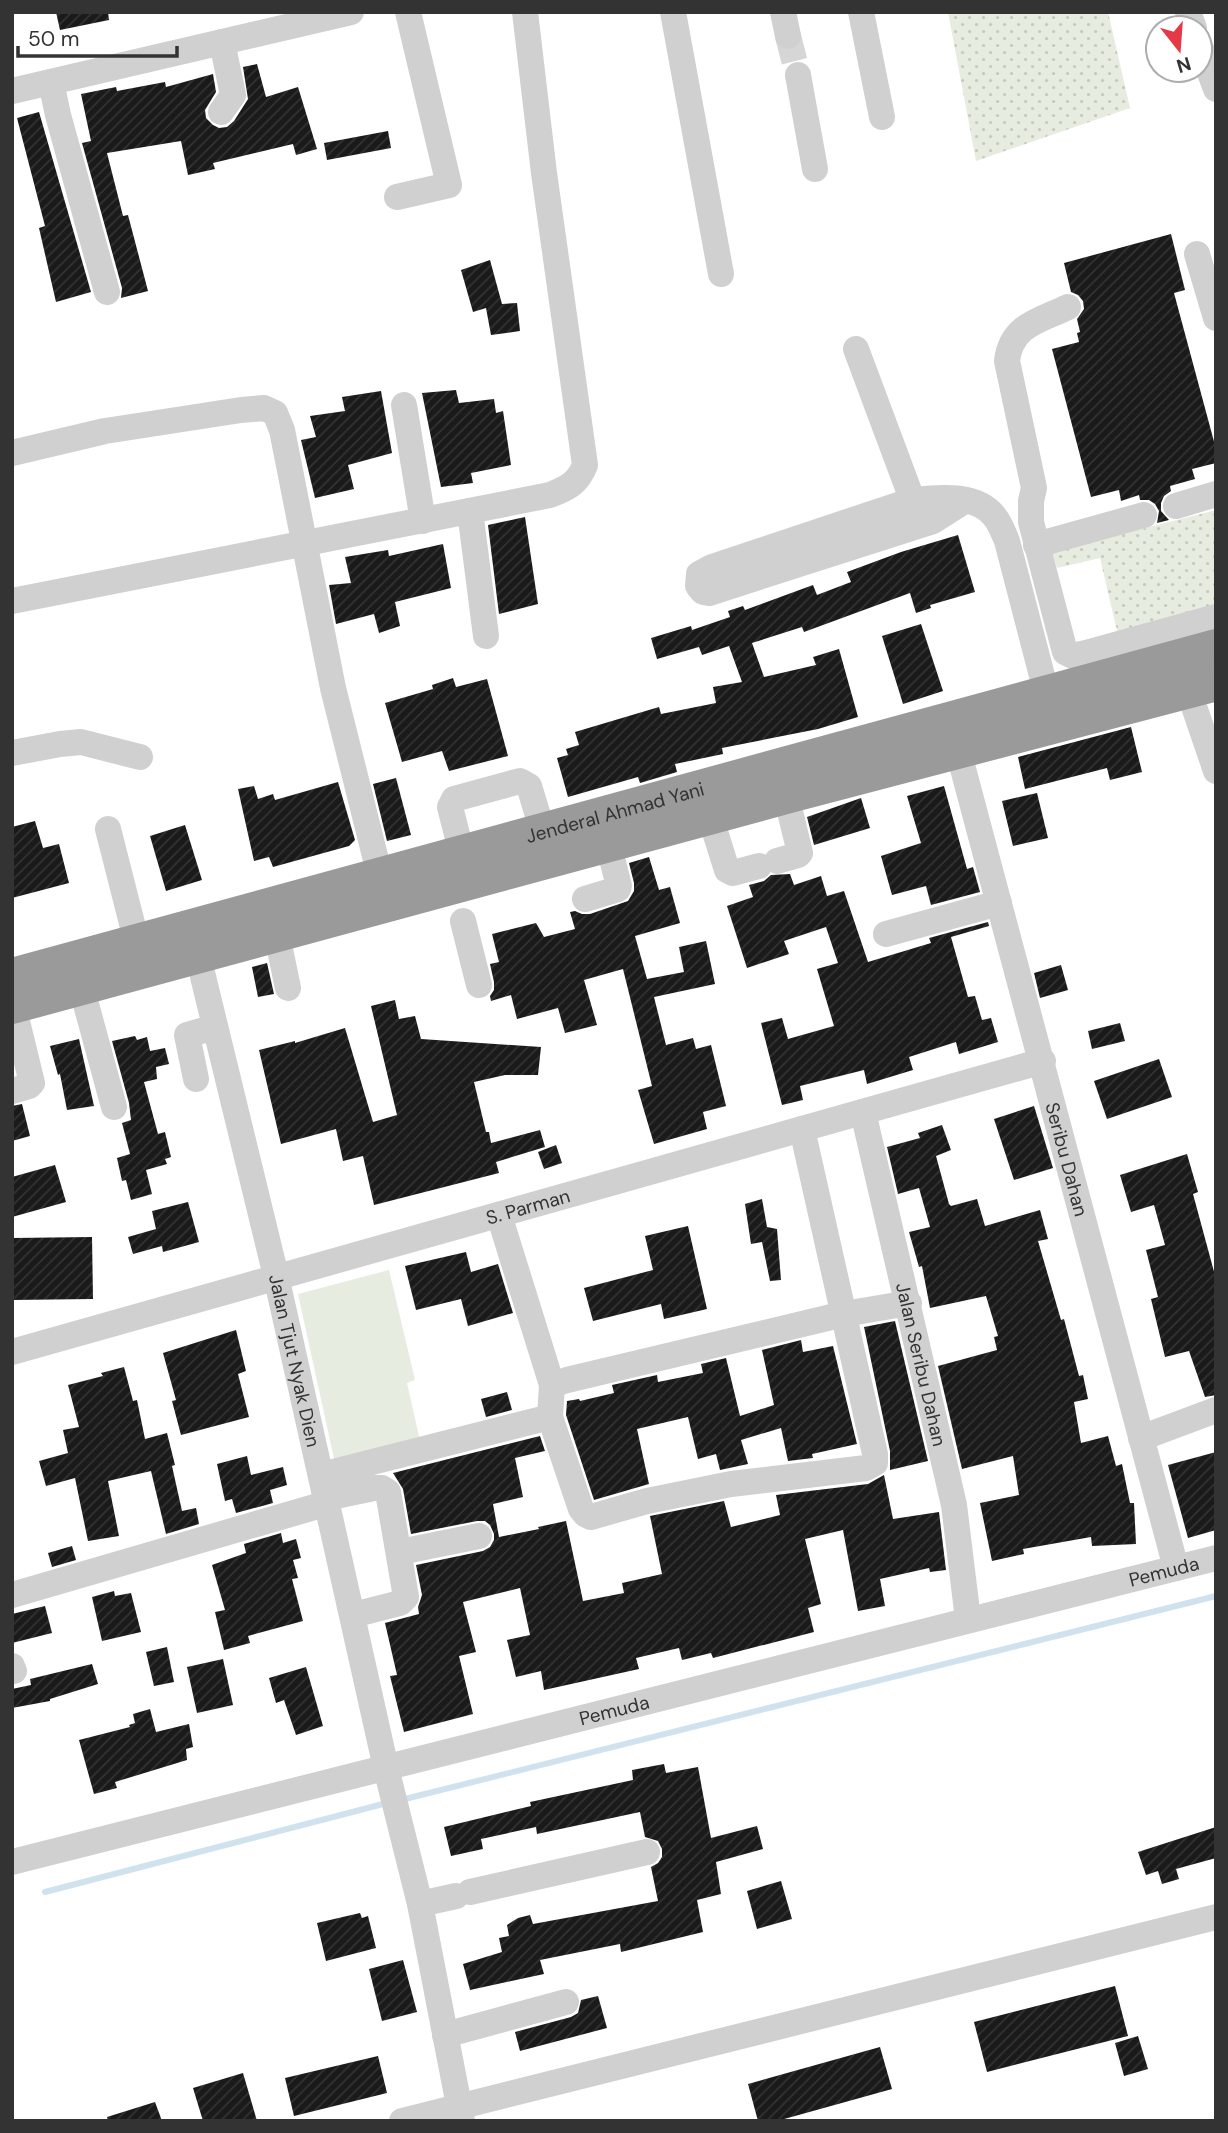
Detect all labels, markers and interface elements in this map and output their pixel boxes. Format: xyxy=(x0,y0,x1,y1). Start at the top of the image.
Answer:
scale bar xyxy=(18,14,177,58)
north arrow xyxy=(1144,14,1214,84)
text: 50 m xyxy=(28,25,79,53)
text: N xyxy=(1174,51,1194,79)
street label: Jenderal Ahmad Yani xyxy=(523,776,707,849)
street label: Seribu Dahan xyxy=(1039,1100,1094,1219)
street label: S. Parman xyxy=(483,1183,573,1231)
street label: Jalan Tjut Nyak Dien xyxy=(263,1272,326,1450)
street label: Jalan Seribu Dahan xyxy=(890,1280,952,1449)
street label: Pemuda xyxy=(1126,1551,1202,1593)
street label: Pemuda xyxy=(577,1690,652,1731)

